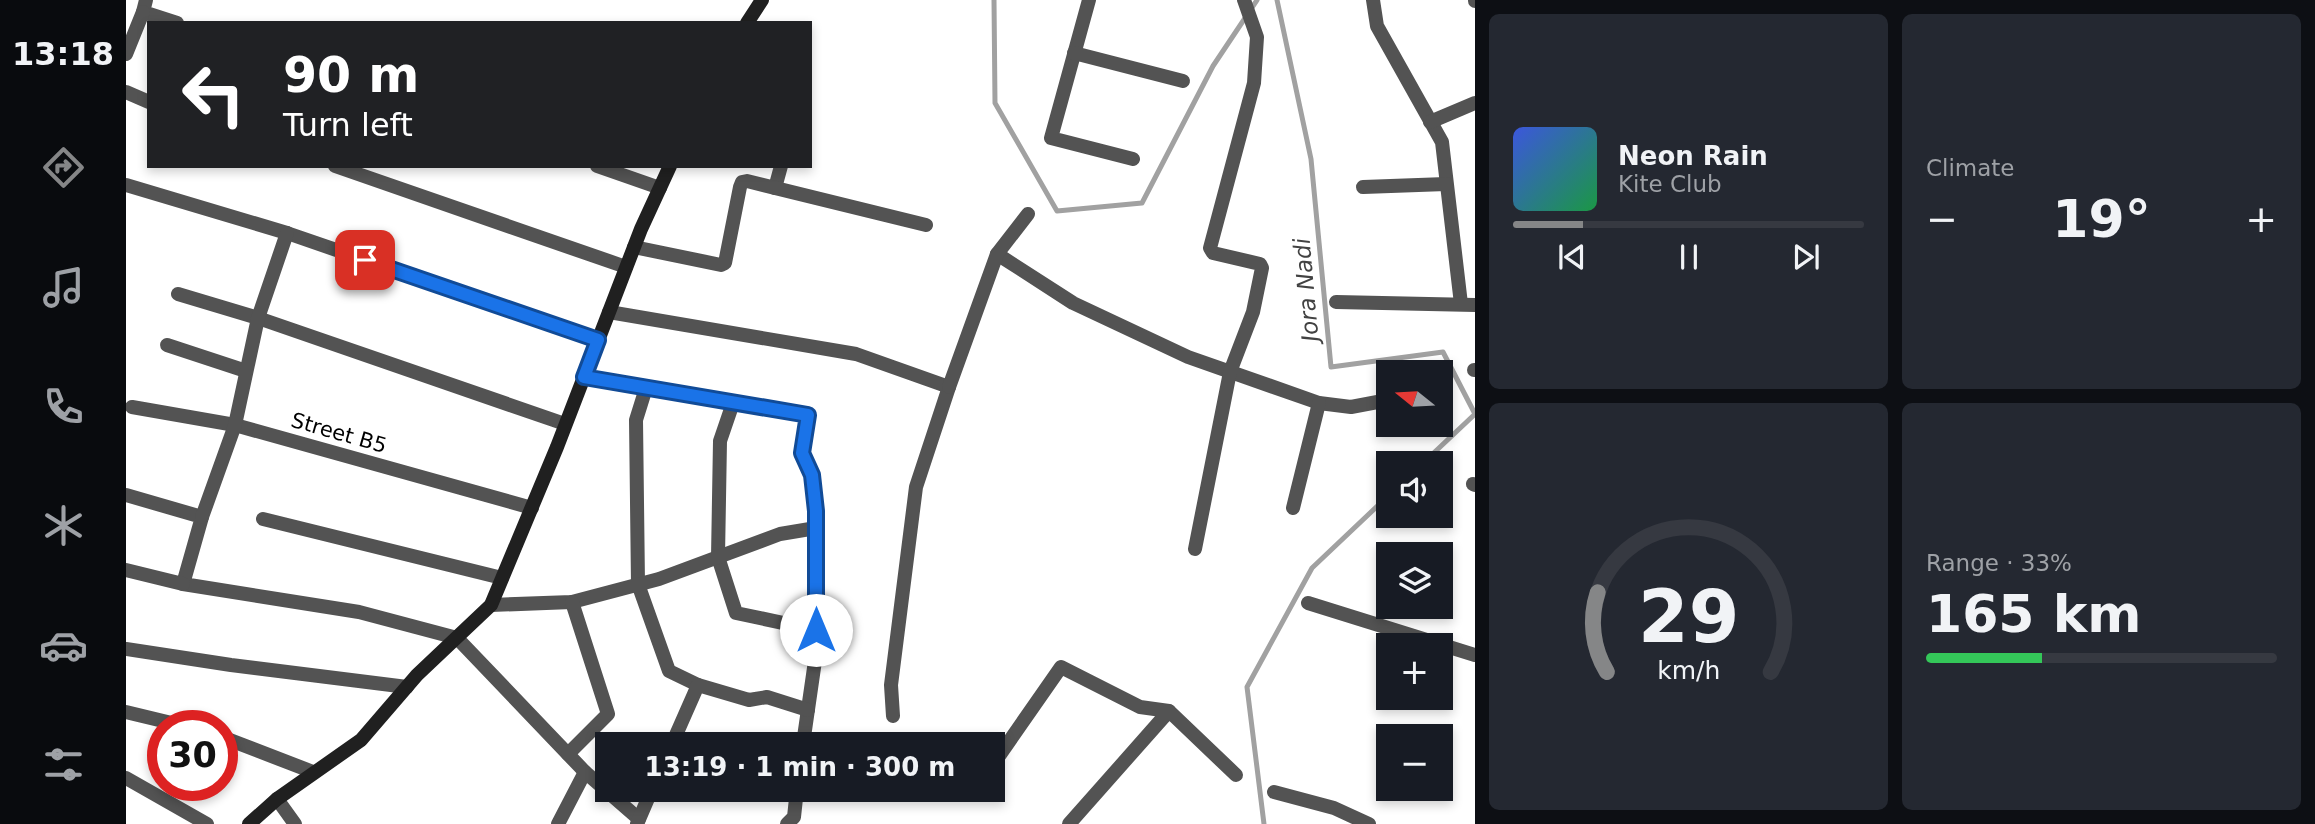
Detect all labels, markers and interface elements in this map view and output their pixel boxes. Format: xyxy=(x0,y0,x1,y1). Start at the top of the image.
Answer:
text: 13:18 xyxy=(12,35,114,73)
text: 90 m xyxy=(283,47,419,104)
icon: left xyxy=(168,49,259,140)
text: Turn left xyxy=(283,106,413,144)
text: Neon Rain xyxy=(1618,141,1768,171)
icon: directions xyxy=(39,143,88,192)
text: Climate xyxy=(1926,155,2015,181)
text: Kite Club xyxy=(1618,171,1722,197)
text: 19° xyxy=(2052,189,2151,249)
text: − xyxy=(1926,197,1958,241)
text: + xyxy=(2245,197,2277,241)
pin xyxy=(335,230,395,290)
water label: Jora Nadi xyxy=(1288,236,1324,347)
icon: previous xyxy=(1553,238,1591,276)
icon: pause xyxy=(1670,238,1708,276)
icon: next xyxy=(1787,238,1825,276)
icon: arrive xyxy=(346,241,384,279)
icon: music xyxy=(39,263,88,312)
north arrow xyxy=(1376,360,1452,438)
map controls xyxy=(1376,360,1453,801)
icon: phone xyxy=(39,382,88,431)
street label: Street B5 xyxy=(288,408,390,458)
button: sound xyxy=(1376,451,1453,528)
icon: climate xyxy=(39,501,88,550)
button: layers xyxy=(1376,542,1453,619)
text: Range · 33% xyxy=(1926,550,2072,576)
text: 29 xyxy=(1638,575,1739,660)
text: 165 km xyxy=(1926,584,2141,644)
position arrow xyxy=(779,593,853,667)
icon: car xyxy=(39,621,88,670)
button: + xyxy=(1376,633,1453,710)
text: km/h xyxy=(1657,656,1720,685)
speed limit sign: 30 xyxy=(147,710,238,801)
button: − xyxy=(1376,724,1453,801)
icon: filters xyxy=(39,740,88,789)
text: 13:19 · 1 min · 300 m xyxy=(645,752,955,782)

